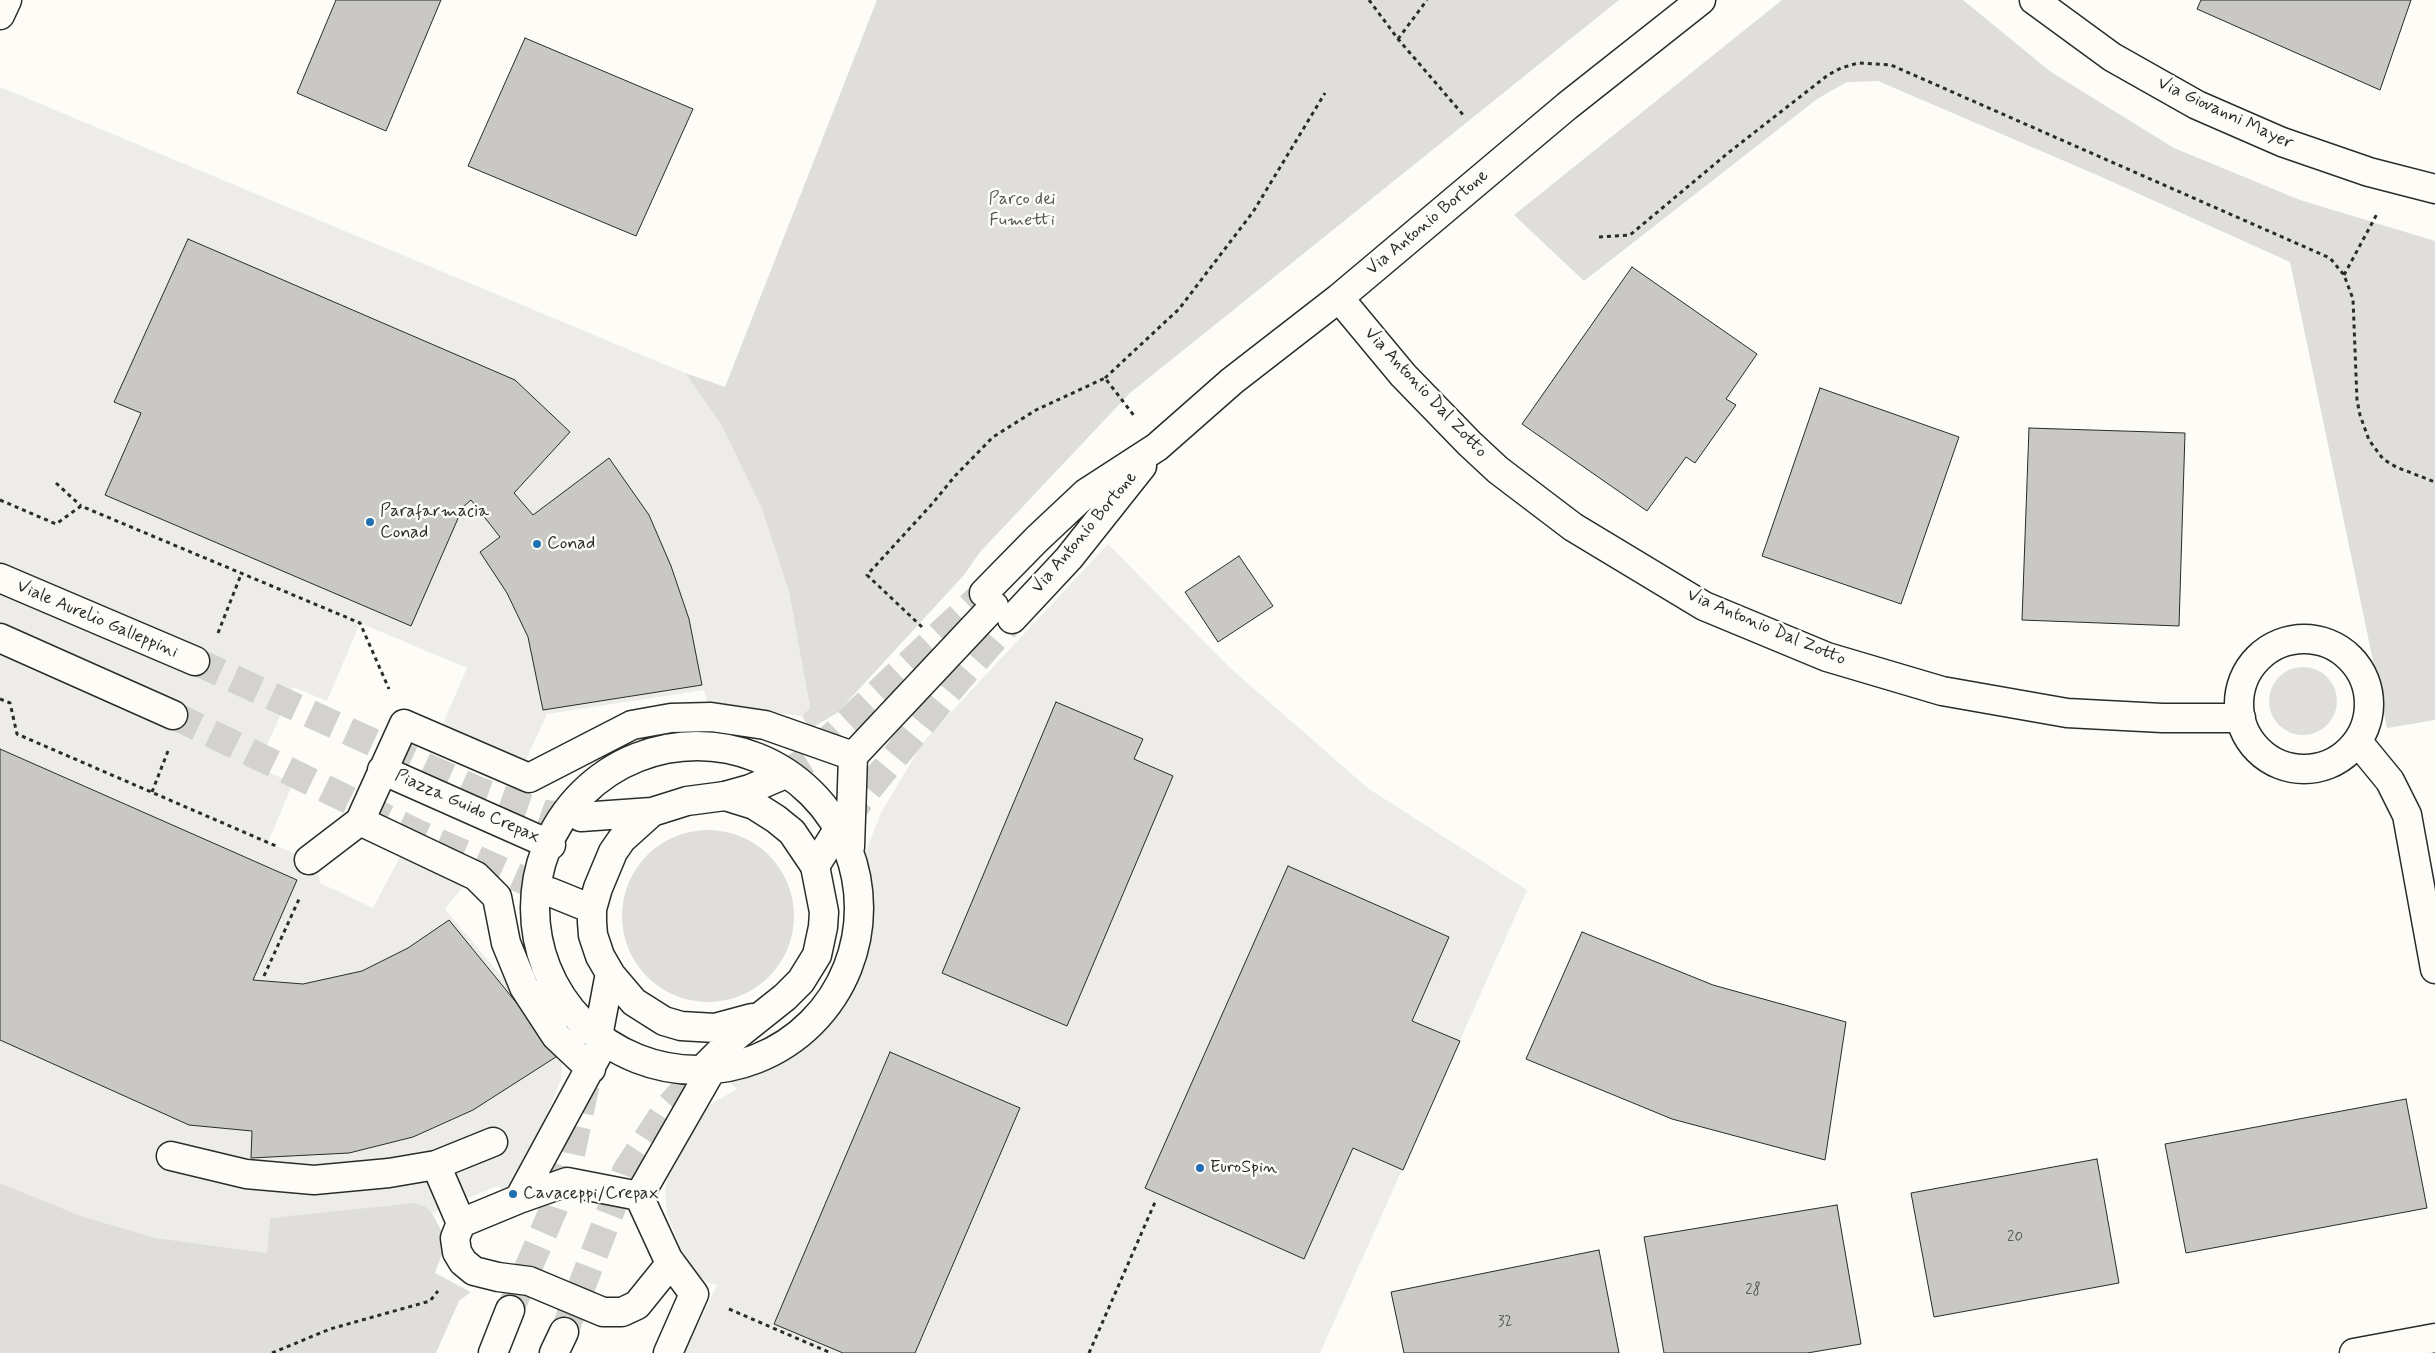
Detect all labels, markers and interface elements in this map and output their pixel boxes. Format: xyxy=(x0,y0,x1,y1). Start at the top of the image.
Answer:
street label: Via Giovanni Mayer xyxy=(2154,73,2296,155)
street label: Via Antonio Bortone xyxy=(1362,165,1494,281)
park label: Parco dei Fumetti xyxy=(989,189,1055,232)
street label: Via Antonio Dal Zotto xyxy=(1359,323,1491,463)
street label: Via Antonio Bortone xyxy=(1027,467,1143,599)
place label: Parafarmacia Conad xyxy=(380,501,489,544)
marker: Parafarmacia Conad xyxy=(364,516,376,528)
place label: Conad xyxy=(547,533,595,555)
marker: Conad xyxy=(531,538,543,550)
street label: Viale Aurelio Galleppini xyxy=(13,576,181,664)
street label: Via Antonio Dal Zotto xyxy=(1683,585,1849,671)
street label: Piazza Guido Crepax xyxy=(391,765,543,849)
place label: EuroSpin xyxy=(1210,1157,1277,1179)
marker: EuroSpin xyxy=(1194,1162,1206,1174)
place label: Cavaceppi/Crepax xyxy=(523,1183,659,1205)
marker: Cavaceppi/Crepax xyxy=(507,1188,519,1200)
house number: 20 xyxy=(2007,1229,2023,1247)
house number: 28 xyxy=(1745,1282,1761,1300)
house number: 32 xyxy=(1498,1314,1512,1332)

